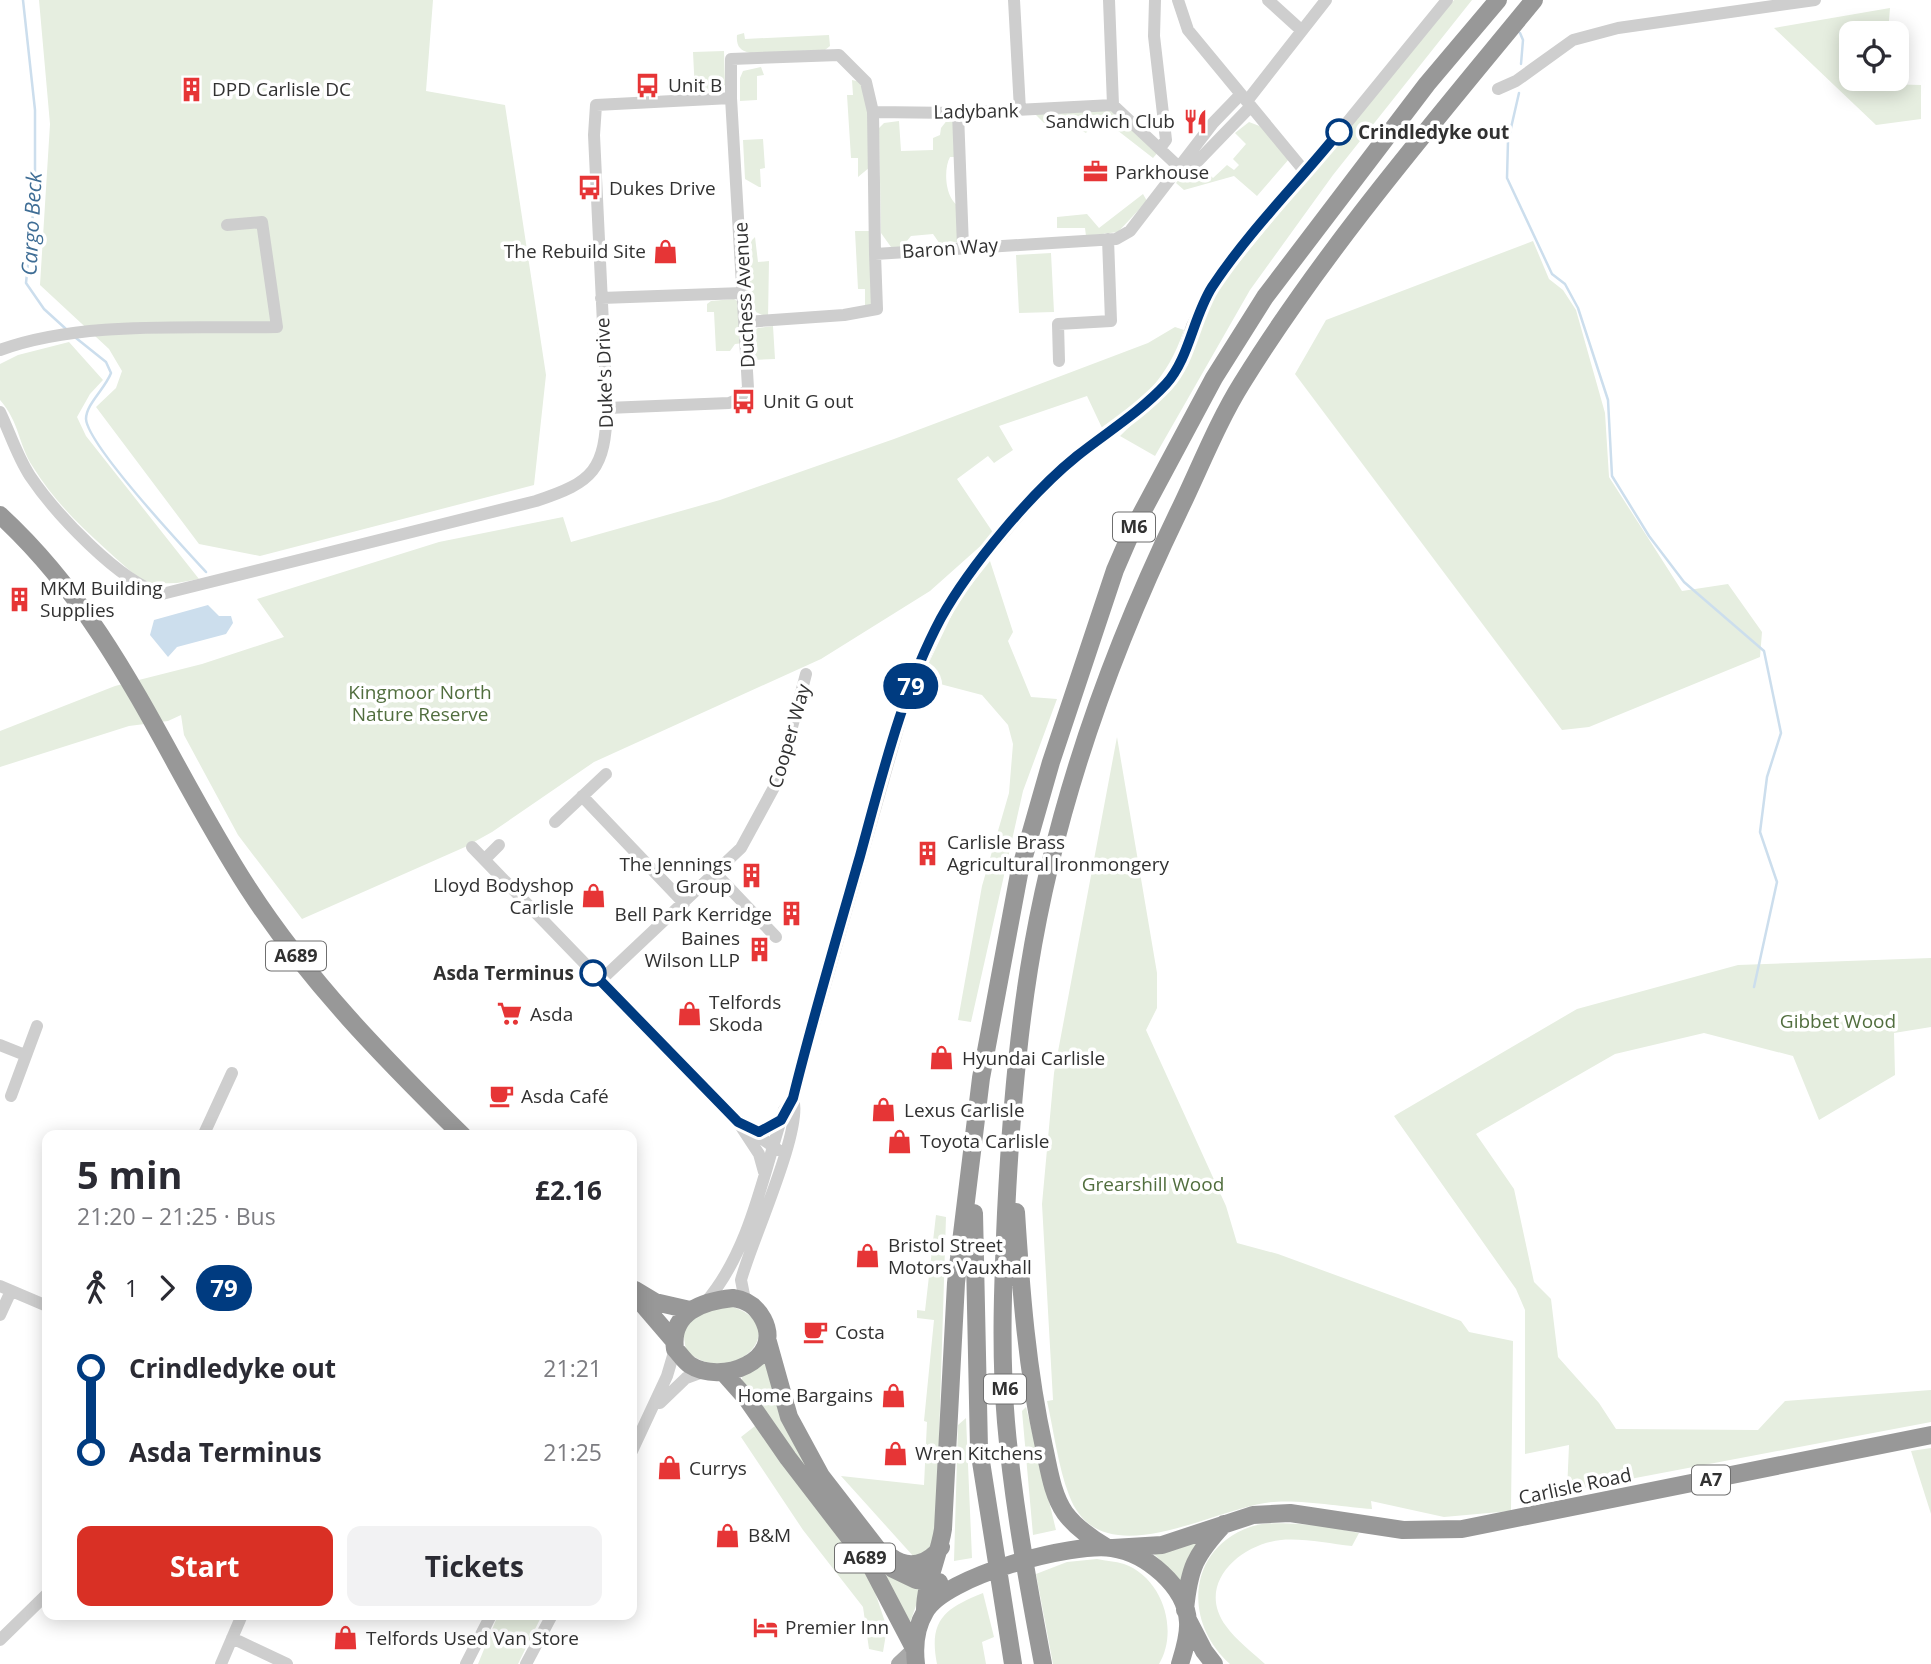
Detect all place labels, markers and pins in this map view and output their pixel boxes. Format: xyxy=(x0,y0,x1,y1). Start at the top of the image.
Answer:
bus stop icon: Unit B xyxy=(634,71,662,99)
place label: Unit B xyxy=(668,72,722,98)
building icon: DPD Carlisle DC xyxy=(178,75,206,103)
place label: DPD Carlisle DC xyxy=(212,76,351,102)
restaurant icon: Sandwich Club xyxy=(1181,107,1209,135)
place label: Sandwich Club xyxy=(1045,108,1175,134)
marker: Crindledyke out xyxy=(1326,119,1352,145)
place label: Crindledyke out xyxy=(1358,119,1509,145)
office icon: Parkhouse xyxy=(1081,158,1109,186)
place label: Parkhouse xyxy=(1115,159,1209,185)
bus stop icon: Dukes Drive xyxy=(575,174,603,202)
place label: Dukes Drive xyxy=(609,175,716,201)
shop icon: The Rebuild Site xyxy=(652,237,680,265)
place label: The Rebuild Site xyxy=(504,238,646,264)
bus stop icon: Unit G out xyxy=(729,387,757,415)
place label: Unit G out xyxy=(763,388,854,414)
place label: MKM Building Supplies xyxy=(40,575,163,623)
building icon: MKM Building Supplies xyxy=(6,585,34,613)
place label: Carlisle Brass Agricultural Ironmongery xyxy=(947,829,1169,877)
building icon: Carlisle Brass Agricultural Ironmongery xyxy=(913,839,941,867)
place label: The Jennings Group xyxy=(619,851,732,899)
building icon: The Jennings Group xyxy=(738,861,766,889)
place label: Lloyd Bodyshop Carlisle xyxy=(433,872,574,920)
shop icon: Lloyd Bodyshop Carlisle xyxy=(580,882,608,910)
building icon: Bell Park Kerridge xyxy=(778,900,806,928)
place label: Bell Park Kerridge xyxy=(615,901,772,927)
place label: Baines Wilson LLP xyxy=(645,925,740,973)
building icon: Baines Wilson LLP xyxy=(746,935,774,963)
place label: Asda Terminus xyxy=(433,960,574,986)
marker: Asda Terminus xyxy=(580,960,606,986)
place label: Telfords Skoda xyxy=(709,989,781,1037)
shop icon: Telfords Skoda xyxy=(675,999,703,1027)
supermarket icon: Asda xyxy=(496,1000,524,1028)
place label: Asda xyxy=(530,1001,573,1027)
shop icon: Hyundai Carlisle xyxy=(928,1044,956,1072)
place label: Hyundai Carlisle xyxy=(962,1045,1105,1071)
cafe icon: Asda Café xyxy=(487,1082,515,1110)
place label: Asda Café xyxy=(521,1083,609,1109)
shop icon: Lexus Carlisle xyxy=(870,1096,898,1124)
place label: Lexus Carlisle xyxy=(904,1097,1025,1123)
shop icon: Toyota Carlisle xyxy=(886,1127,914,1155)
place label: Toyota Carlisle xyxy=(920,1128,1050,1154)
place label: Bristol Street Motors Vauxhall xyxy=(888,1232,1032,1280)
shop icon: Bristol Street Motors Vauxhall xyxy=(854,1242,882,1270)
cafe icon: Costa xyxy=(801,1318,829,1346)
place label: Costa xyxy=(835,1319,885,1345)
shop icon: Home Bargains xyxy=(879,1381,907,1409)
place label: Home Bargains xyxy=(737,1382,873,1408)
shop icon: Wren Kitchens xyxy=(881,1439,909,1467)
place label: Wren Kitchens xyxy=(915,1440,1043,1466)
shop icon: Currys xyxy=(655,1454,683,1482)
place label: Currys xyxy=(689,1455,747,1481)
shop icon: B&M xyxy=(714,1521,742,1549)
place label: B&M xyxy=(748,1522,791,1548)
hotel icon: Premier Inn xyxy=(751,1613,779,1641)
place label: Premier Inn xyxy=(785,1614,889,1640)
shop icon: Telfords Used Van Store xyxy=(332,1624,360,1652)
place label: Telfords Used Van Store xyxy=(366,1625,579,1651)

